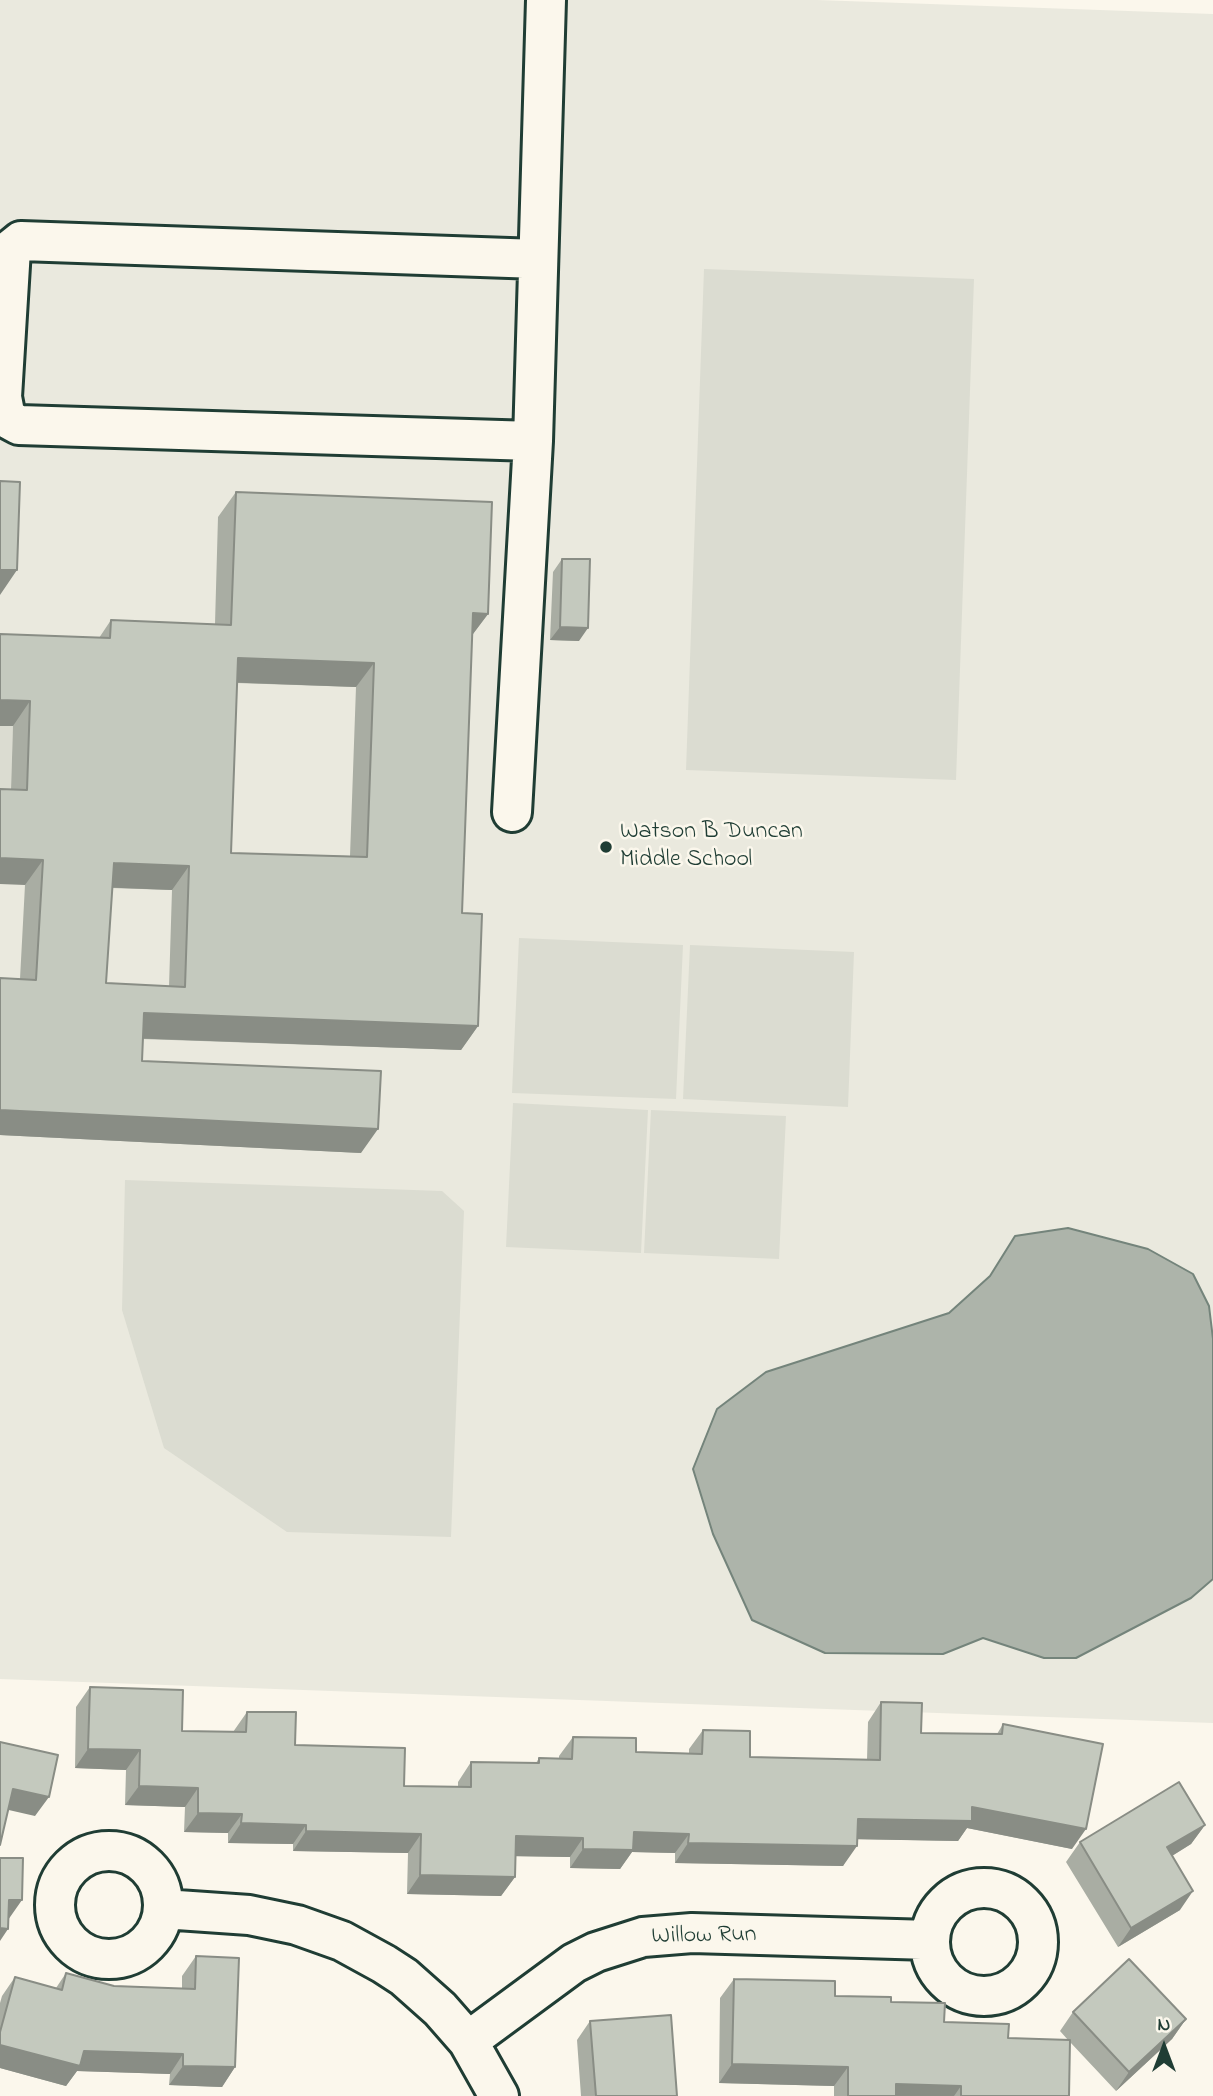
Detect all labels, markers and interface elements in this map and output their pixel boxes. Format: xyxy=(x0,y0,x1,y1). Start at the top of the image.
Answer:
place label: Watson B Duncan Middle School xyxy=(620,819,803,875)
marker: Watson B Duncan Middle School xyxy=(598,839,614,855)
street label: Willow Run xyxy=(651,1922,757,1952)
north arrow xyxy=(1129,2012,1199,2082)
text: N xyxy=(1158,2012,1170,2039)

